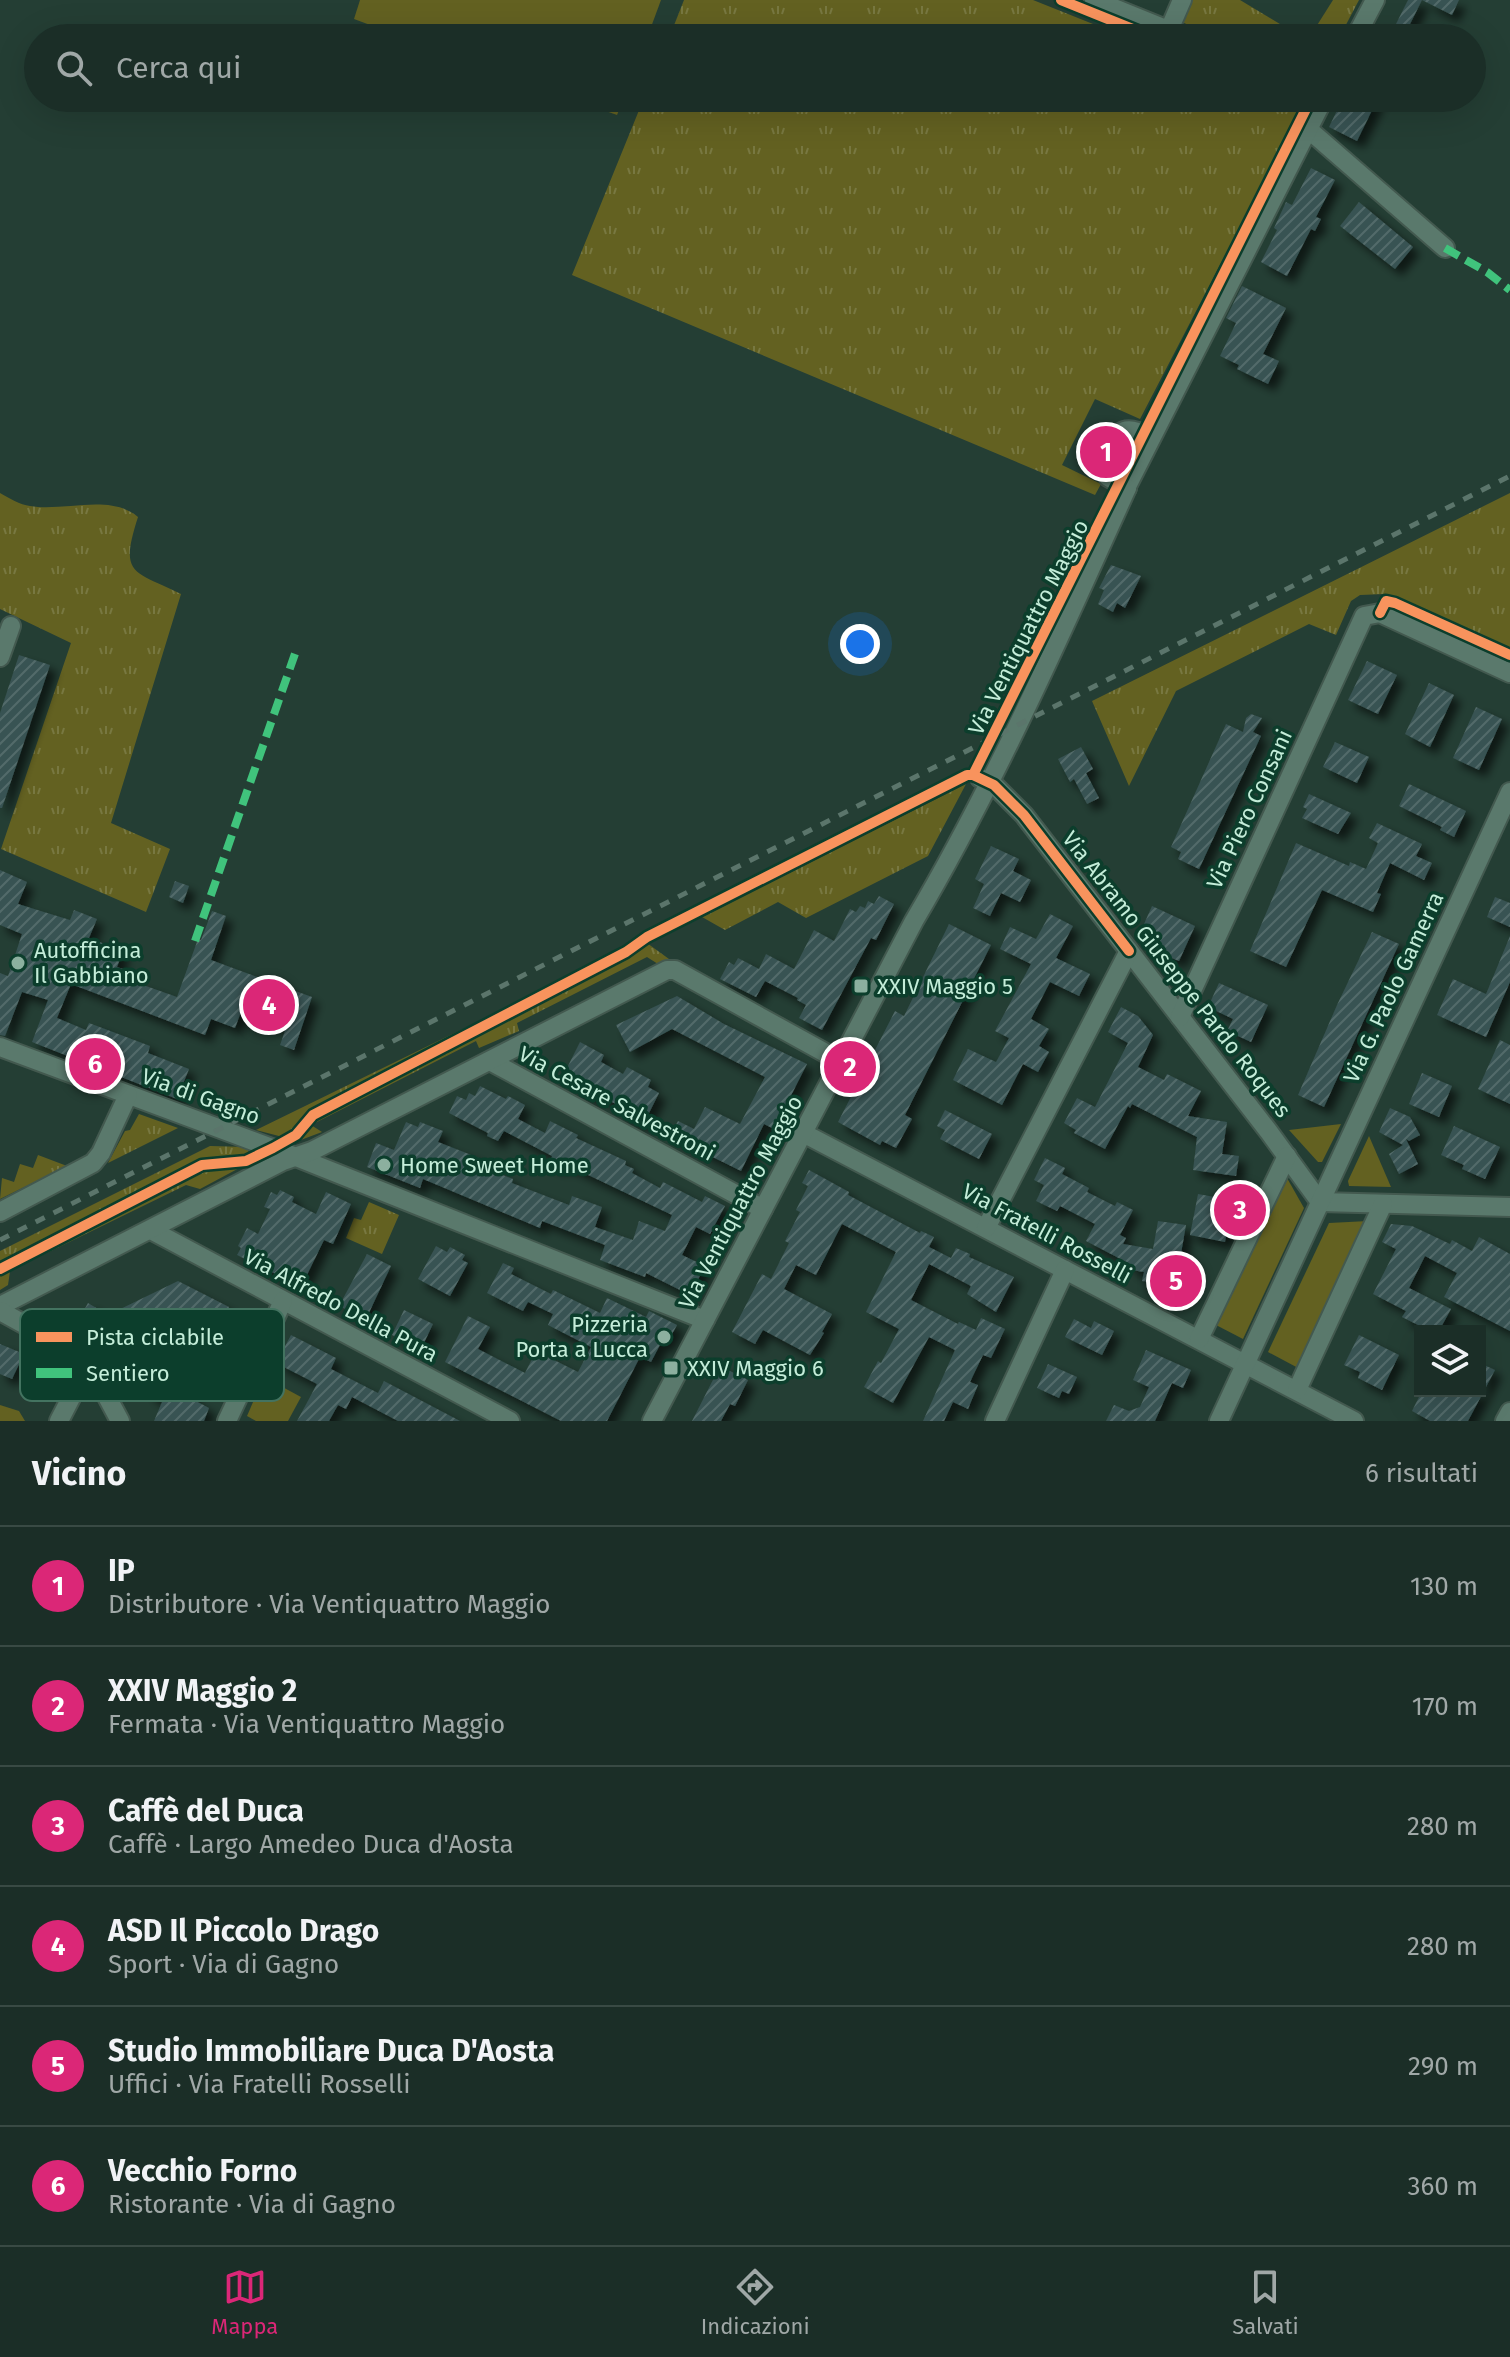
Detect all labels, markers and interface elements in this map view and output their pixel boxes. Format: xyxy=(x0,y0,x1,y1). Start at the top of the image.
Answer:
search box xyxy=(24,24,1486,112)
icon: search xyxy=(52,46,96,90)
text: Cerca qui xyxy=(116,50,241,86)
pin: 1 xyxy=(1080,422,1132,482)
street label: Via Ventiquattro Maggio xyxy=(962,515,1095,739)
your location xyxy=(840,624,880,664)
street label: Via Piero Consani xyxy=(1201,725,1298,893)
street label: Via Abramo Giuseppe Pardo Roques xyxy=(1057,826,1297,1123)
street label: Via G. Paolo Gamerra xyxy=(1337,887,1450,1087)
place label: Autofficina Il Gabbiano xyxy=(34,937,149,989)
marker: Autofficina Il Gabbiano xyxy=(9,954,27,972)
place label: XXIV Maggio 5 xyxy=(877,973,1013,1000)
pin: 4 xyxy=(243,975,295,1035)
marker: XXIV Maggio 5 xyxy=(852,977,870,995)
pin: 6 xyxy=(69,1034,121,1094)
pin: 2 xyxy=(824,1037,876,1097)
street label: Via Cesare Salvestroni xyxy=(514,1040,720,1167)
street label: Via di Gagno xyxy=(138,1063,264,1130)
street label: Via Ventiquattro Maggio xyxy=(673,1091,808,1314)
place label: Home Sweet Home xyxy=(400,1152,589,1179)
marker: Home Sweet Home xyxy=(375,1156,393,1174)
street label: Via Fratelli Rosselli xyxy=(958,1177,1136,1289)
pin: 3 xyxy=(1214,1180,1266,1240)
street label: Via Alfredo Della Pura xyxy=(239,1243,442,1368)
pin: 5 xyxy=(1150,1251,1202,1311)
legend xyxy=(20,1309,284,1401)
place label: Pizzeria Porta a Lucca xyxy=(515,1311,648,1363)
text: Pista ciclabile xyxy=(86,1324,224,1351)
map controls xyxy=(1414,1325,1486,1397)
button: layers xyxy=(1414,1325,1486,1397)
marker: Pizzeria Porta a Lucca xyxy=(655,1328,673,1346)
place label: XXIV Maggio 6 xyxy=(687,1355,824,1382)
marker: XXIV Maggio 6 xyxy=(662,1359,680,1377)
text: Sentiero xyxy=(86,1360,170,1387)
text: Vicino xyxy=(32,1453,126,1494)
text: 6 risultati xyxy=(1365,1458,1478,1489)
text: IP xyxy=(108,1553,135,1589)
text: 1 xyxy=(52,1571,64,1602)
text: 130 m xyxy=(1410,1571,1478,1602)
text: Distributore · Via Ventiquattro Maggio xyxy=(108,1589,551,1620)
text: XXIV Maggio 2 xyxy=(108,1673,297,1709)
text: 2 xyxy=(51,1691,65,1722)
text: 170 m xyxy=(1412,1691,1478,1722)
text: Fermata · Via Ventiquattro Maggio xyxy=(108,1709,505,1740)
text: Caffè del Duca xyxy=(108,1793,304,1829)
text: 3 xyxy=(51,1811,65,1842)
text: 280 m xyxy=(1407,1811,1478,1842)
text: Caffè · Largo Amedeo Duca d'Aosta xyxy=(108,1829,514,1860)
text: ASD Il Piccolo Drago xyxy=(108,1913,379,1949)
text: 4 xyxy=(51,1931,65,1962)
text: 280 m xyxy=(1407,1931,1478,1962)
text: Sport · Via di Gagno xyxy=(108,1949,339,1980)
text: Studio Immobiliare Duca D'Aosta xyxy=(108,2033,554,2069)
text: 5 xyxy=(51,2051,65,2082)
text: 290 m xyxy=(1408,2051,1478,2082)
text: Uffici · Via Fratelli Rosselli xyxy=(108,2069,411,2100)
text: Vecchio Forno xyxy=(108,2153,297,2189)
text: 6 xyxy=(51,2171,65,2202)
text: 360 m xyxy=(1407,2171,1478,2202)
text: Ristorante · Via di Gagno xyxy=(108,2189,396,2220)
tab: Mappa xyxy=(211,2265,278,2340)
tab: Indicazioni xyxy=(701,2265,810,2340)
tab: Salvati xyxy=(1232,2265,1299,2340)

